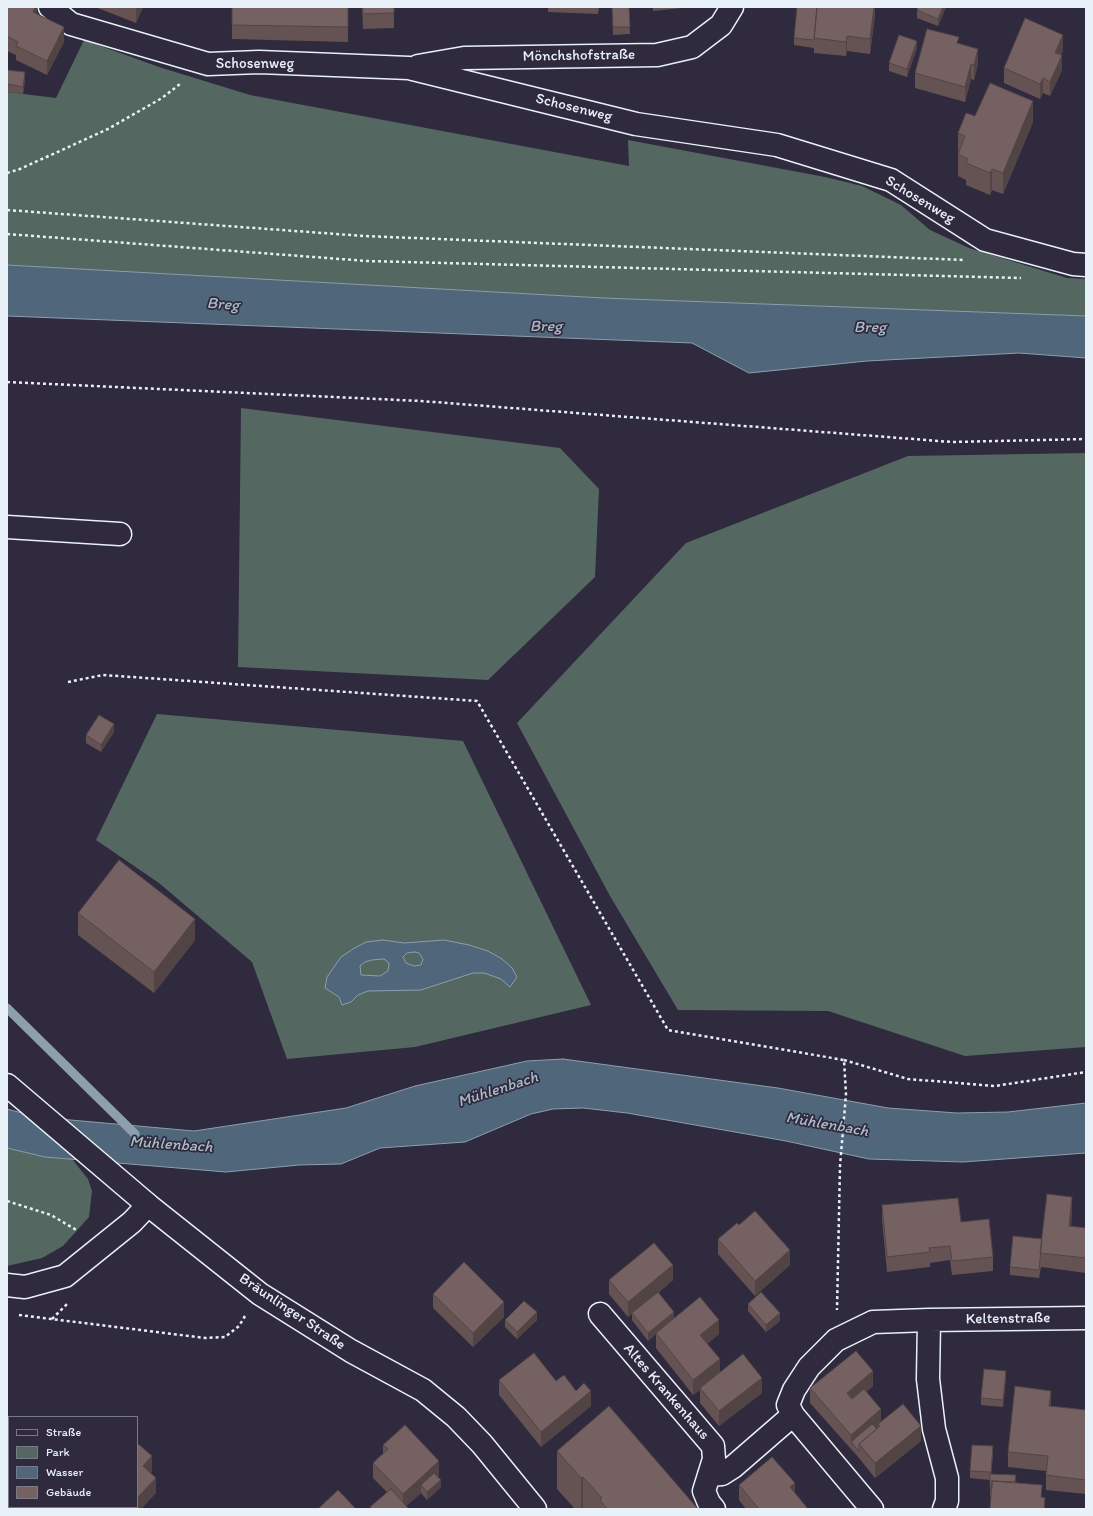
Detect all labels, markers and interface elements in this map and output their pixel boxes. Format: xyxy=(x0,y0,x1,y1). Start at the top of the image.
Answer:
street label: Mönchshofstraße xyxy=(523,46,635,66)
street label: Schosenweg xyxy=(216,55,294,73)
street label: Schosenweg xyxy=(534,90,614,126)
street label: Schosenweg xyxy=(882,172,958,228)
water label: Breg xyxy=(206,294,240,316)
water label: Breg xyxy=(530,317,562,337)
water label: Breg xyxy=(854,318,886,338)
water label: Mühlenbach xyxy=(455,1068,541,1112)
water label: Mühlenbach xyxy=(784,1108,870,1142)
water label: Mühlenbach xyxy=(129,1133,213,1157)
street label: Bräunlinger Straße xyxy=(235,1270,349,1354)
street label: Keltenstraße xyxy=(966,1309,1050,1329)
street label: Altes Krankenhaus xyxy=(619,1340,713,1444)
legend xyxy=(8,1416,138,1508)
text: Straße xyxy=(46,1425,81,1439)
text: Park xyxy=(46,1445,70,1459)
text: Wasser xyxy=(46,1465,83,1479)
text: Gebäude xyxy=(46,1485,91,1499)

